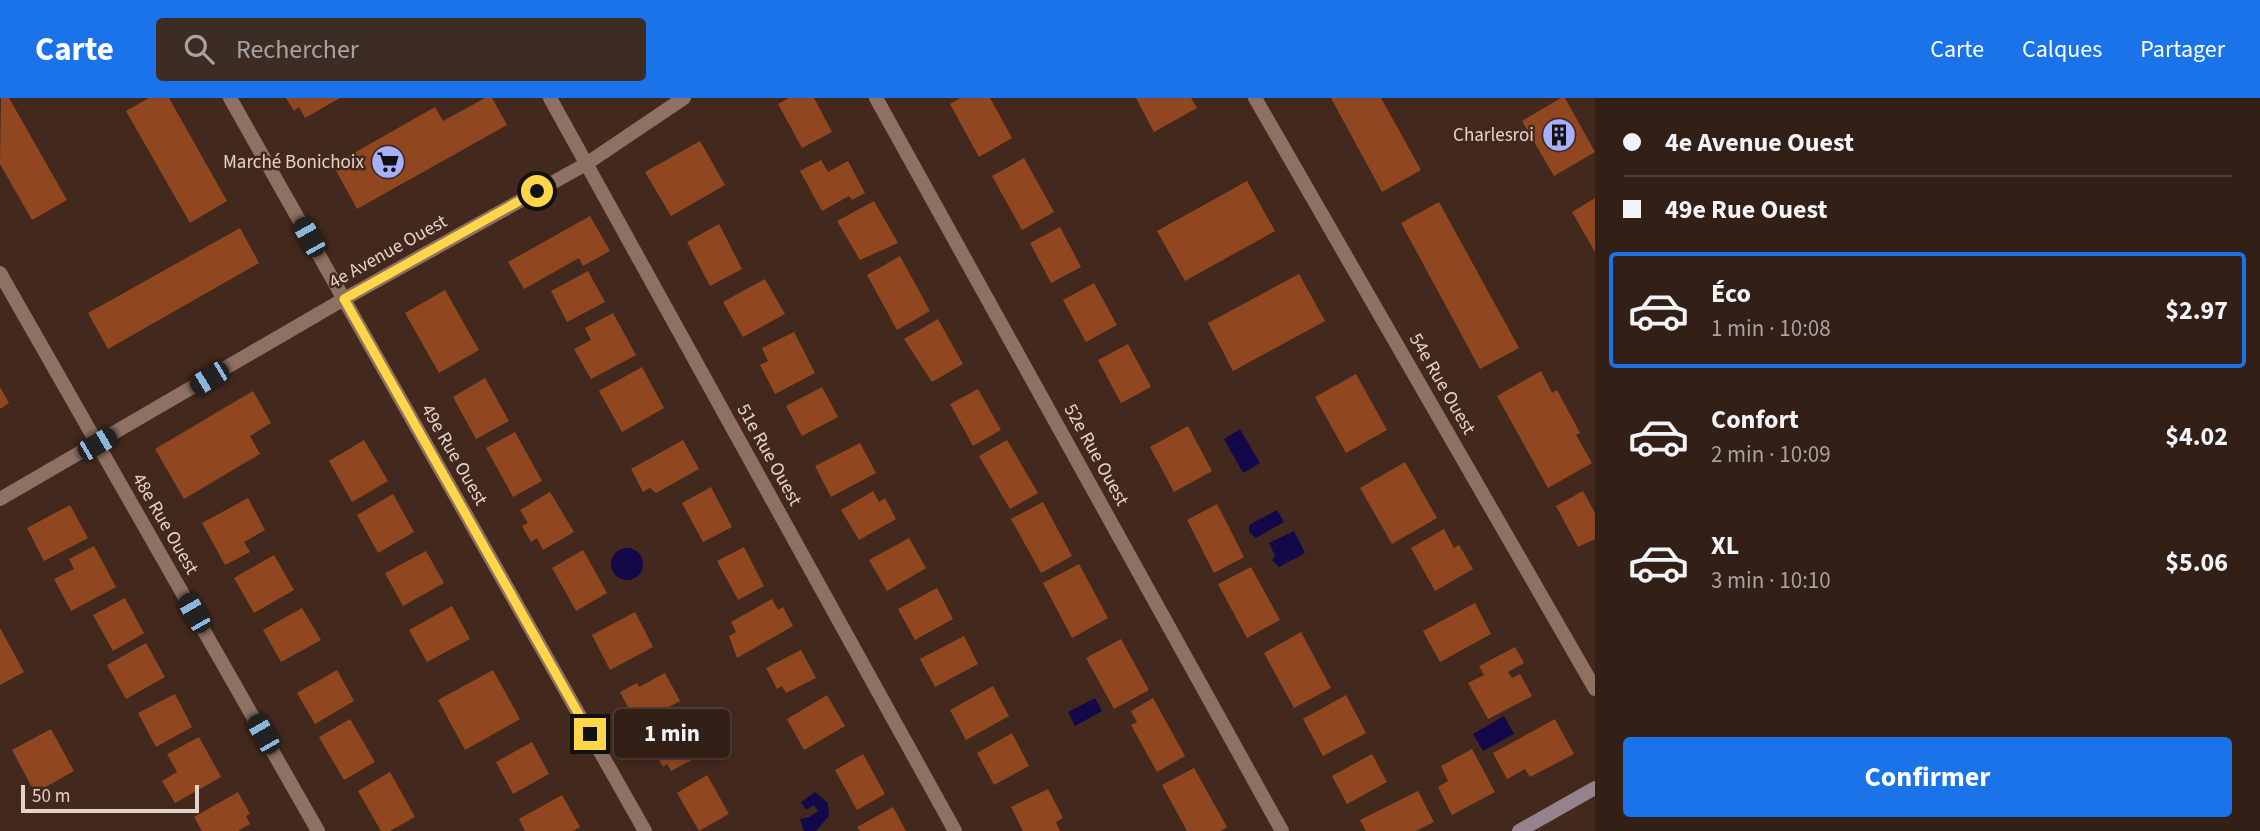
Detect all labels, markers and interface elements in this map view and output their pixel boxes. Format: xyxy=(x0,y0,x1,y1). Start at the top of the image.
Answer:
search box xyxy=(156,18,646,81)
text: Carte xyxy=(35,26,114,73)
icon: search xyxy=(180,30,218,68)
text: Rechercher xyxy=(236,31,359,68)
text: Carte xyxy=(1930,32,1984,67)
text: Calques xyxy=(2022,32,2102,67)
text: Partager xyxy=(2140,32,2225,67)
building icon: Charlesroi xyxy=(1540,116,1578,154)
place label: Charlesroi xyxy=(1453,122,1534,149)
text: 4e Avenue Ouest xyxy=(1665,124,1854,161)
supermarket icon: Marché Bonichoix xyxy=(369,143,407,181)
place label: Marché Bonichoix xyxy=(223,149,365,176)
route start xyxy=(521,175,553,207)
text: 49e Rue Ouest xyxy=(1665,191,1827,228)
street label: 4e Avenue Ouest xyxy=(324,208,453,296)
car xyxy=(290,214,329,260)
text: Éco xyxy=(1711,275,1751,312)
icon: car xyxy=(1627,279,1690,342)
text: $2.97 xyxy=(2165,292,2228,329)
text: 1 min · 10:08 xyxy=(1711,312,1831,345)
street label: 54e Rue Ouest xyxy=(1402,328,1482,440)
car xyxy=(186,358,233,398)
street label: 49e Rue Ouest xyxy=(414,399,494,511)
street label: 51e Rue Ouest xyxy=(730,399,808,511)
street label: 52e Rue Ouest xyxy=(1057,399,1135,511)
text: Confort xyxy=(1711,401,1799,438)
icon: car xyxy=(1627,405,1690,468)
text: $4.02 xyxy=(2165,418,2228,455)
car xyxy=(74,424,121,464)
text: 2 min · 10:09 xyxy=(1711,438,1831,471)
street label: 48e Rue Ouest xyxy=(125,468,205,580)
text: XL xyxy=(1711,527,1739,564)
icon: car xyxy=(1627,531,1690,594)
text: $5.06 xyxy=(2165,544,2228,581)
text: 3 min · 10:10 xyxy=(1711,564,1831,597)
car xyxy=(175,590,214,636)
callout: 1 min xyxy=(614,710,730,758)
car xyxy=(244,711,283,757)
text: 1 min xyxy=(644,717,700,750)
route end xyxy=(574,718,606,750)
button: Confirmer xyxy=(1623,737,2232,817)
scale bar xyxy=(21,782,200,814)
text: 50 m xyxy=(32,783,70,810)

